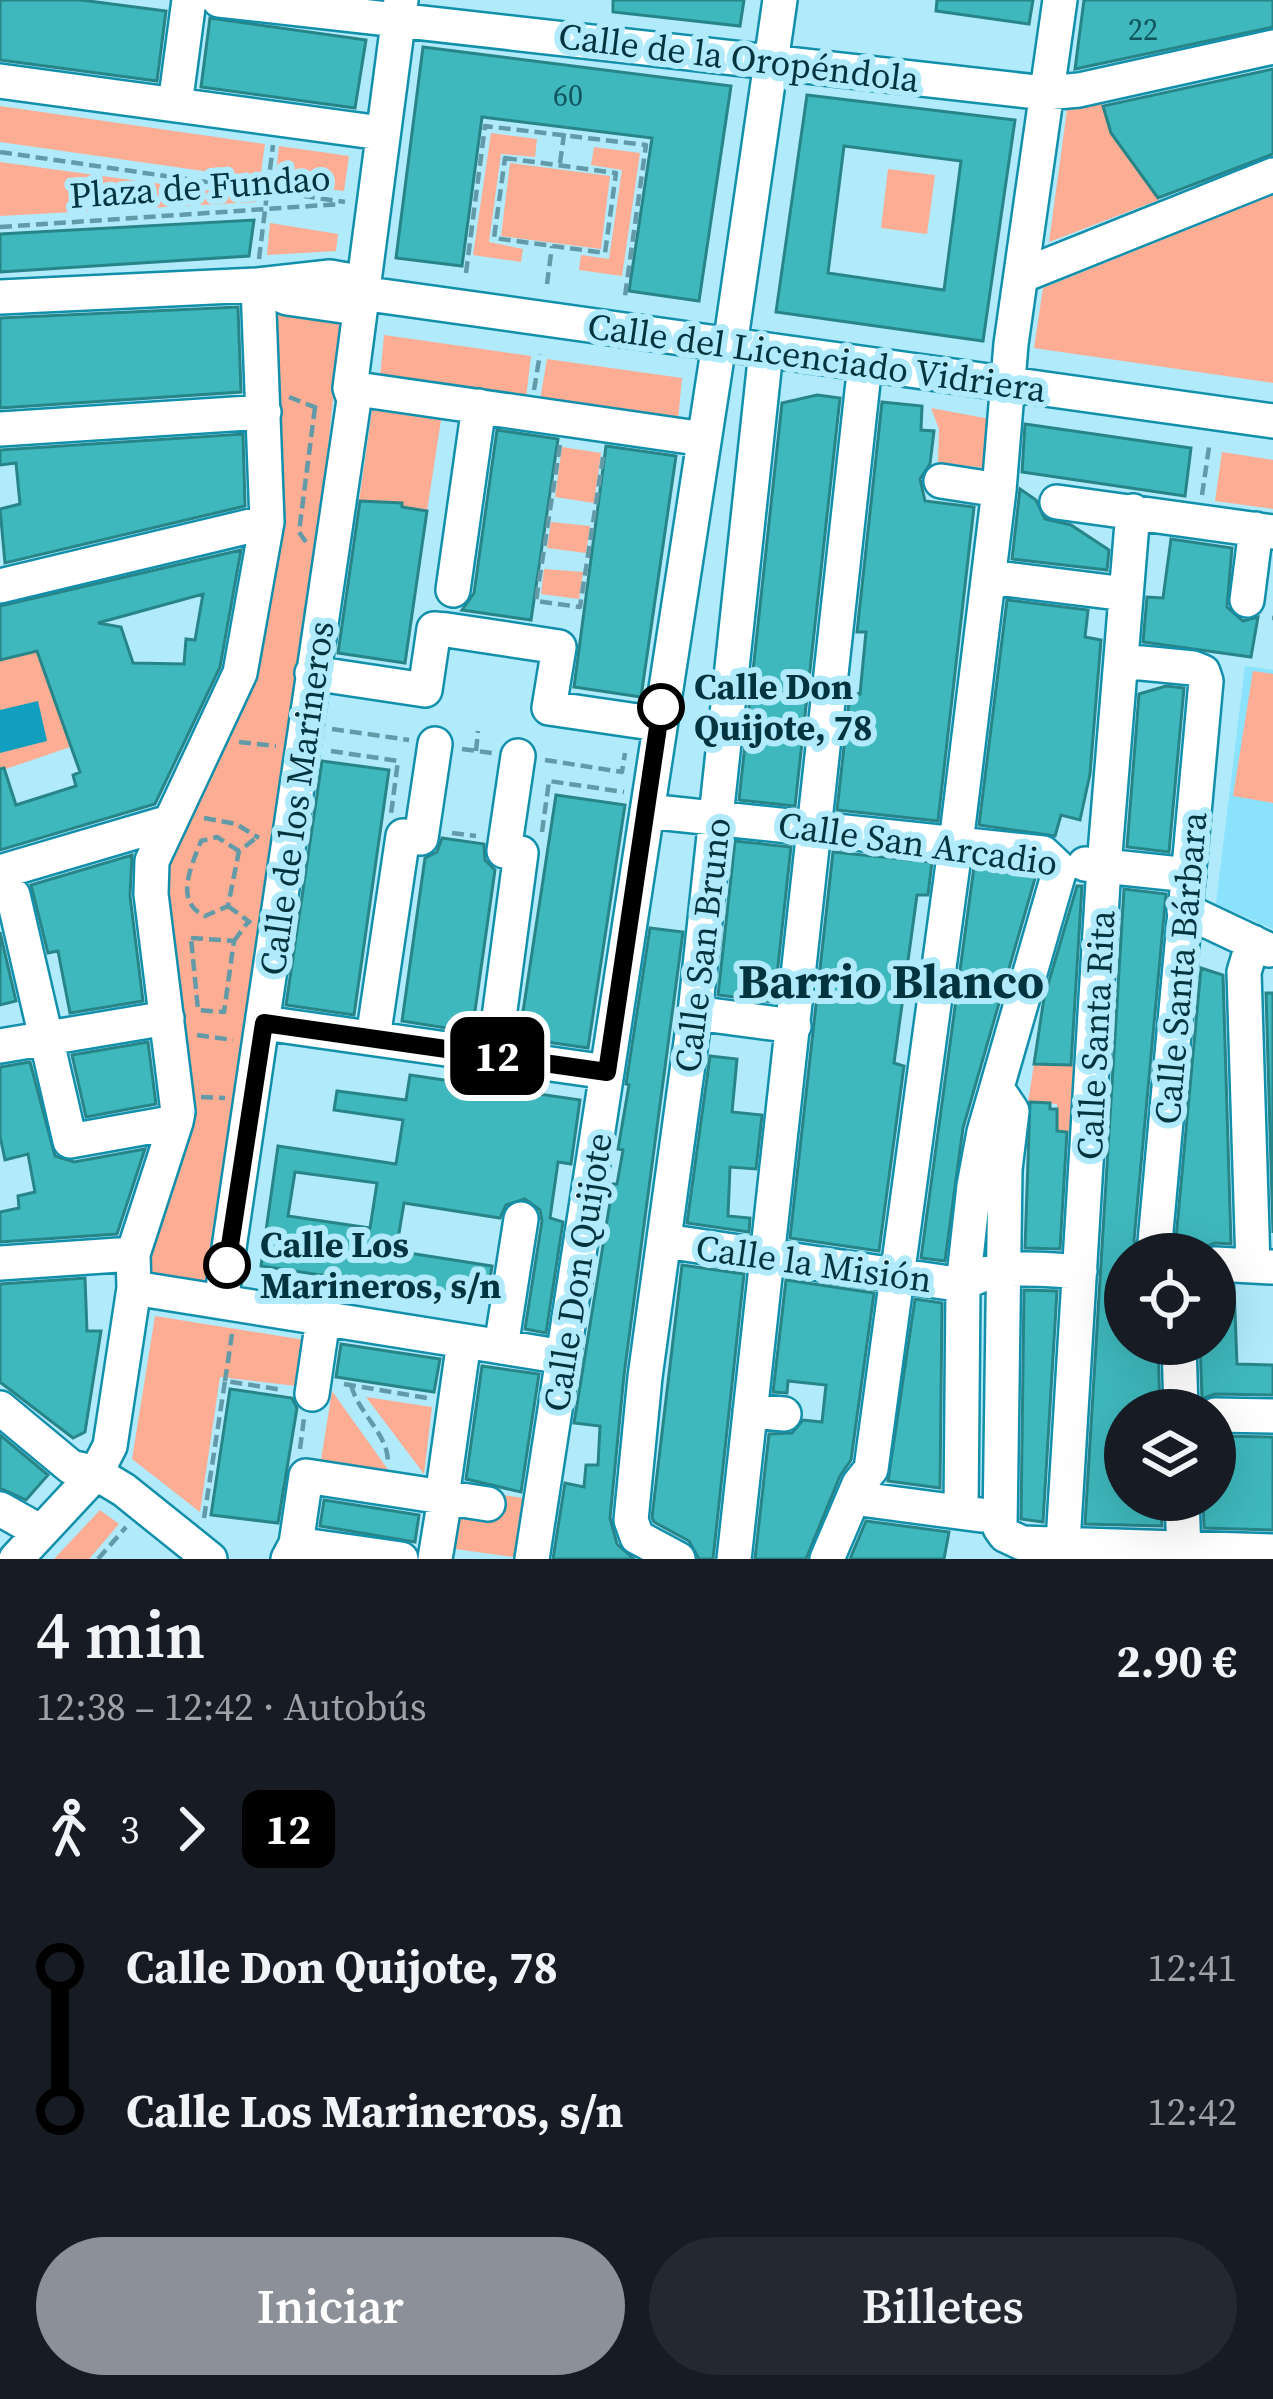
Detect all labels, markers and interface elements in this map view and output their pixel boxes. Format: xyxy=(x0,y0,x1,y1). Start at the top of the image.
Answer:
house number: 22 xyxy=(1128,9,1158,50)
street label: Calle de la Oropéndola xyxy=(556,11,923,104)
house number: 60 xyxy=(553,75,583,116)
street label: Plaza de Fundao xyxy=(68,153,332,220)
street label: Calle del Licenciado Vidriera xyxy=(584,301,1050,414)
street label: Calle de los Marineros xyxy=(247,618,346,978)
place label: Calle Don Quijote, 78 xyxy=(694,662,873,752)
marker: Calle Don Quijote, 78 xyxy=(639,685,683,729)
street label: Calle San Arcadio xyxy=(775,800,1061,887)
street label: Calle Santa Bárbara xyxy=(1142,809,1219,1126)
street label: Calle San Bruno xyxy=(663,815,742,1075)
street label: Calle Santa Rita xyxy=(1064,908,1127,1161)
district label: Barrio Blanco xyxy=(738,948,1044,1014)
line badge: 12 xyxy=(443,1017,551,1095)
text: 12 xyxy=(474,1027,520,1085)
street label: Calle Don Quijote xyxy=(531,1129,624,1415)
place label: Calle Los Marineros, s/n xyxy=(260,1220,502,1310)
street label: Calle la Misión xyxy=(693,1223,935,1304)
map controls xyxy=(1104,1233,1236,1521)
button: locate xyxy=(1104,1233,1236,1365)
marker: Calle Los Marineros, s/n xyxy=(205,1243,249,1287)
button: layers xyxy=(1104,1389,1236,1521)
text: 4 min xyxy=(36,1590,205,1680)
text: 2.90 € xyxy=(1116,1630,1237,1692)
text: 12:38 – 12:42 · Autobús xyxy=(36,1680,427,1733)
icon: walk xyxy=(36,1796,102,1862)
icon: forward xyxy=(158,1796,224,1862)
text: 12 xyxy=(266,1800,311,1858)
text: 3 xyxy=(120,1803,140,1856)
text: Calle Don Quijote, 78 xyxy=(126,1936,558,1998)
text: 12:41 xyxy=(1147,1941,1237,1994)
text: Calle Los Marineros, s/n xyxy=(126,2080,624,2142)
text: 12:42 xyxy=(1147,2085,1237,2138)
button: Iniciar xyxy=(36,2237,625,2375)
button: Billetes xyxy=(649,2237,1237,2375)

